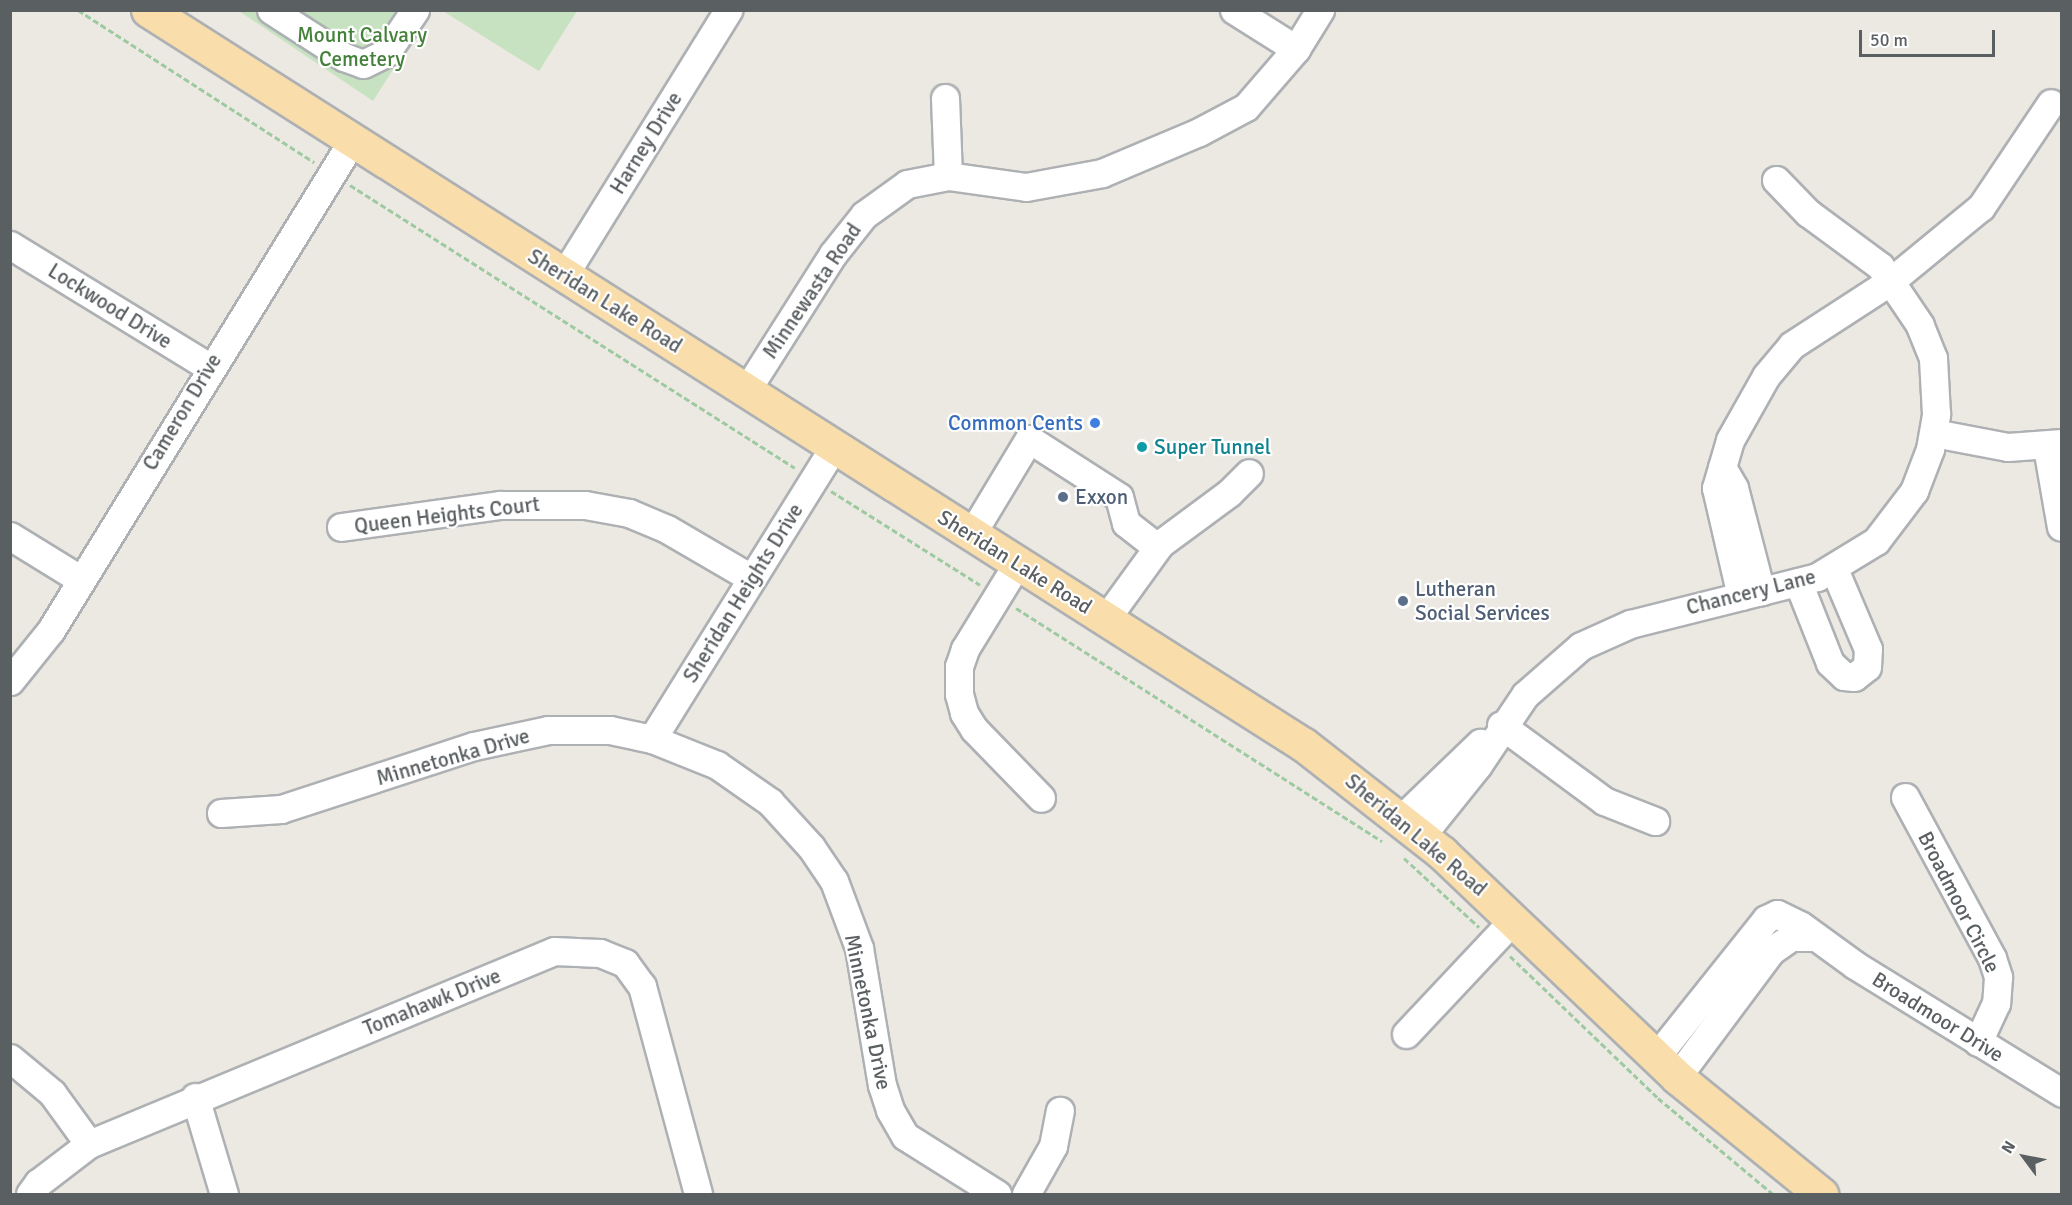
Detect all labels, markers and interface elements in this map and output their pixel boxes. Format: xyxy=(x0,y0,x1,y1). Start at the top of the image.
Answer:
scale bar xyxy=(1862,18,1998,56)
park label: Mount Calvary Cemetery xyxy=(297,22,427,72)
text: 50 m xyxy=(1870,29,1908,51)
street label: Harney Drive xyxy=(605,87,687,199)
street label: Minnewasta Road xyxy=(757,218,867,364)
street label: Sheridan Lake Road xyxy=(523,243,687,359)
street label: Lockwood Drive xyxy=(43,258,177,354)
street label: Cameron Drive xyxy=(137,349,227,475)
place label: Common Cents xyxy=(948,410,1083,436)
marker: Common Cents xyxy=(1088,416,1102,430)
place label: Super Tunnel xyxy=(1154,434,1271,460)
marker: Super Tunnel xyxy=(1135,440,1149,454)
place label: Exxon xyxy=(1075,484,1128,510)
marker: Exxon xyxy=(1056,490,1070,504)
street label: Queen Heights Court xyxy=(353,491,541,539)
street label: Sheridan Heights Drive xyxy=(678,499,808,687)
street label: Sheridan Lake Road xyxy=(933,504,1097,620)
street label: Chancery Lane xyxy=(1684,564,1818,620)
place label: Lutheran Social Services xyxy=(1415,576,1550,626)
marker: Lutheran Social Services xyxy=(1396,594,1410,608)
street label: Minnetonka Drive xyxy=(373,723,533,791)
street label: Sheridan Lake Road xyxy=(1340,769,1492,901)
street label: Broadmoor Circle xyxy=(1913,827,2005,977)
street label: Minnetonka Drive xyxy=(839,932,897,1092)
street label: Tomahawk Drive xyxy=(360,963,504,1041)
street label: Broadmoor Drive xyxy=(1868,967,2008,1067)
north arrow xyxy=(1994,1127,2054,1187)
text: N xyxy=(1997,1137,2020,1157)

